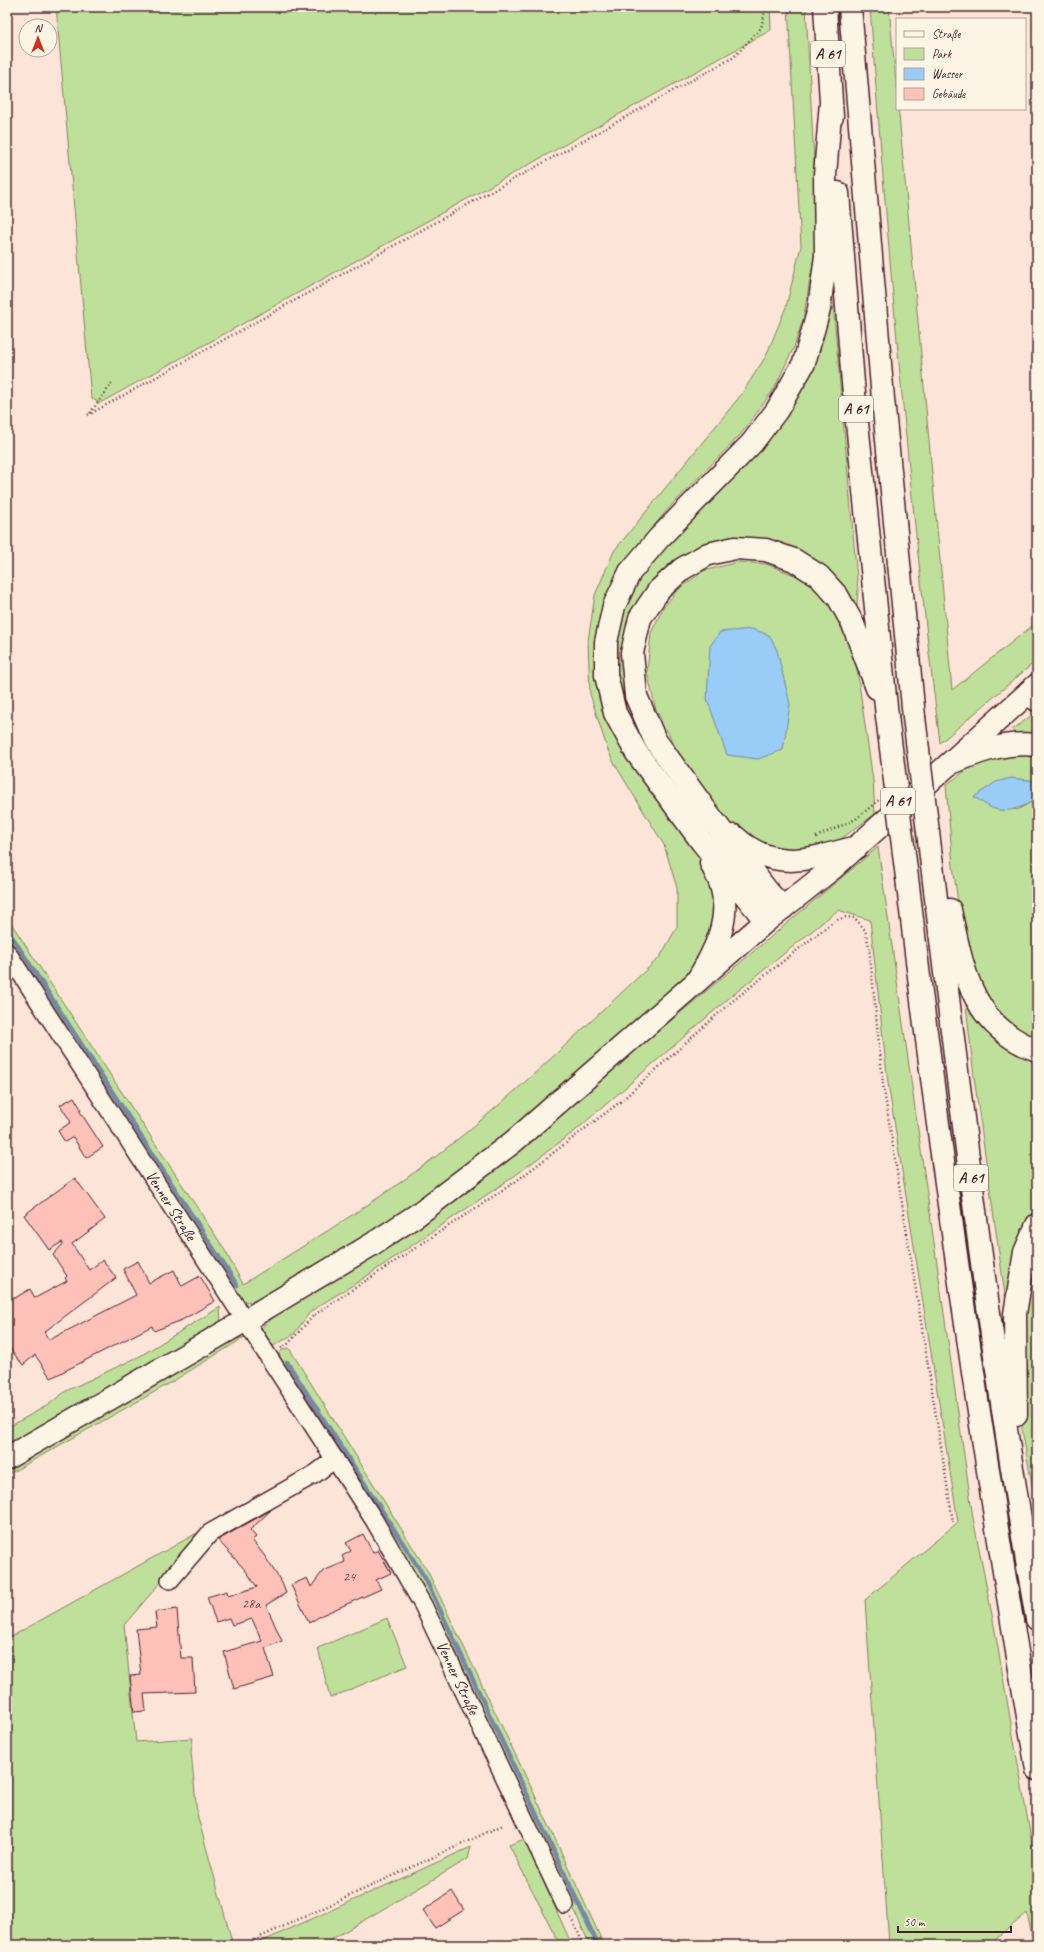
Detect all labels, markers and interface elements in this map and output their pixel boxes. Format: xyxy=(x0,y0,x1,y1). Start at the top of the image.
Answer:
north arrow xyxy=(18,18,58,58)
legend xyxy=(896,18,1026,110)
text: N xyxy=(35,21,44,35)
text: Straße xyxy=(932,26,961,42)
road number: A 61 xyxy=(811,41,845,67)
text: Park xyxy=(932,46,953,62)
text: Wasser xyxy=(932,66,964,82)
text: Gebäude xyxy=(932,86,966,102)
road number: A 61 xyxy=(839,396,873,422)
road number: A 61 xyxy=(881,788,915,814)
road number: A 61 xyxy=(954,1165,988,1191)
street label: Venner Straße xyxy=(141,1167,202,1246)
house number: 24 xyxy=(343,1568,357,1585)
house number: 28a xyxy=(242,1595,261,1612)
street label: Venner Straße xyxy=(432,1638,484,1720)
scale bar xyxy=(898,1908,1011,1934)
text: 50 m xyxy=(904,1914,926,1930)

